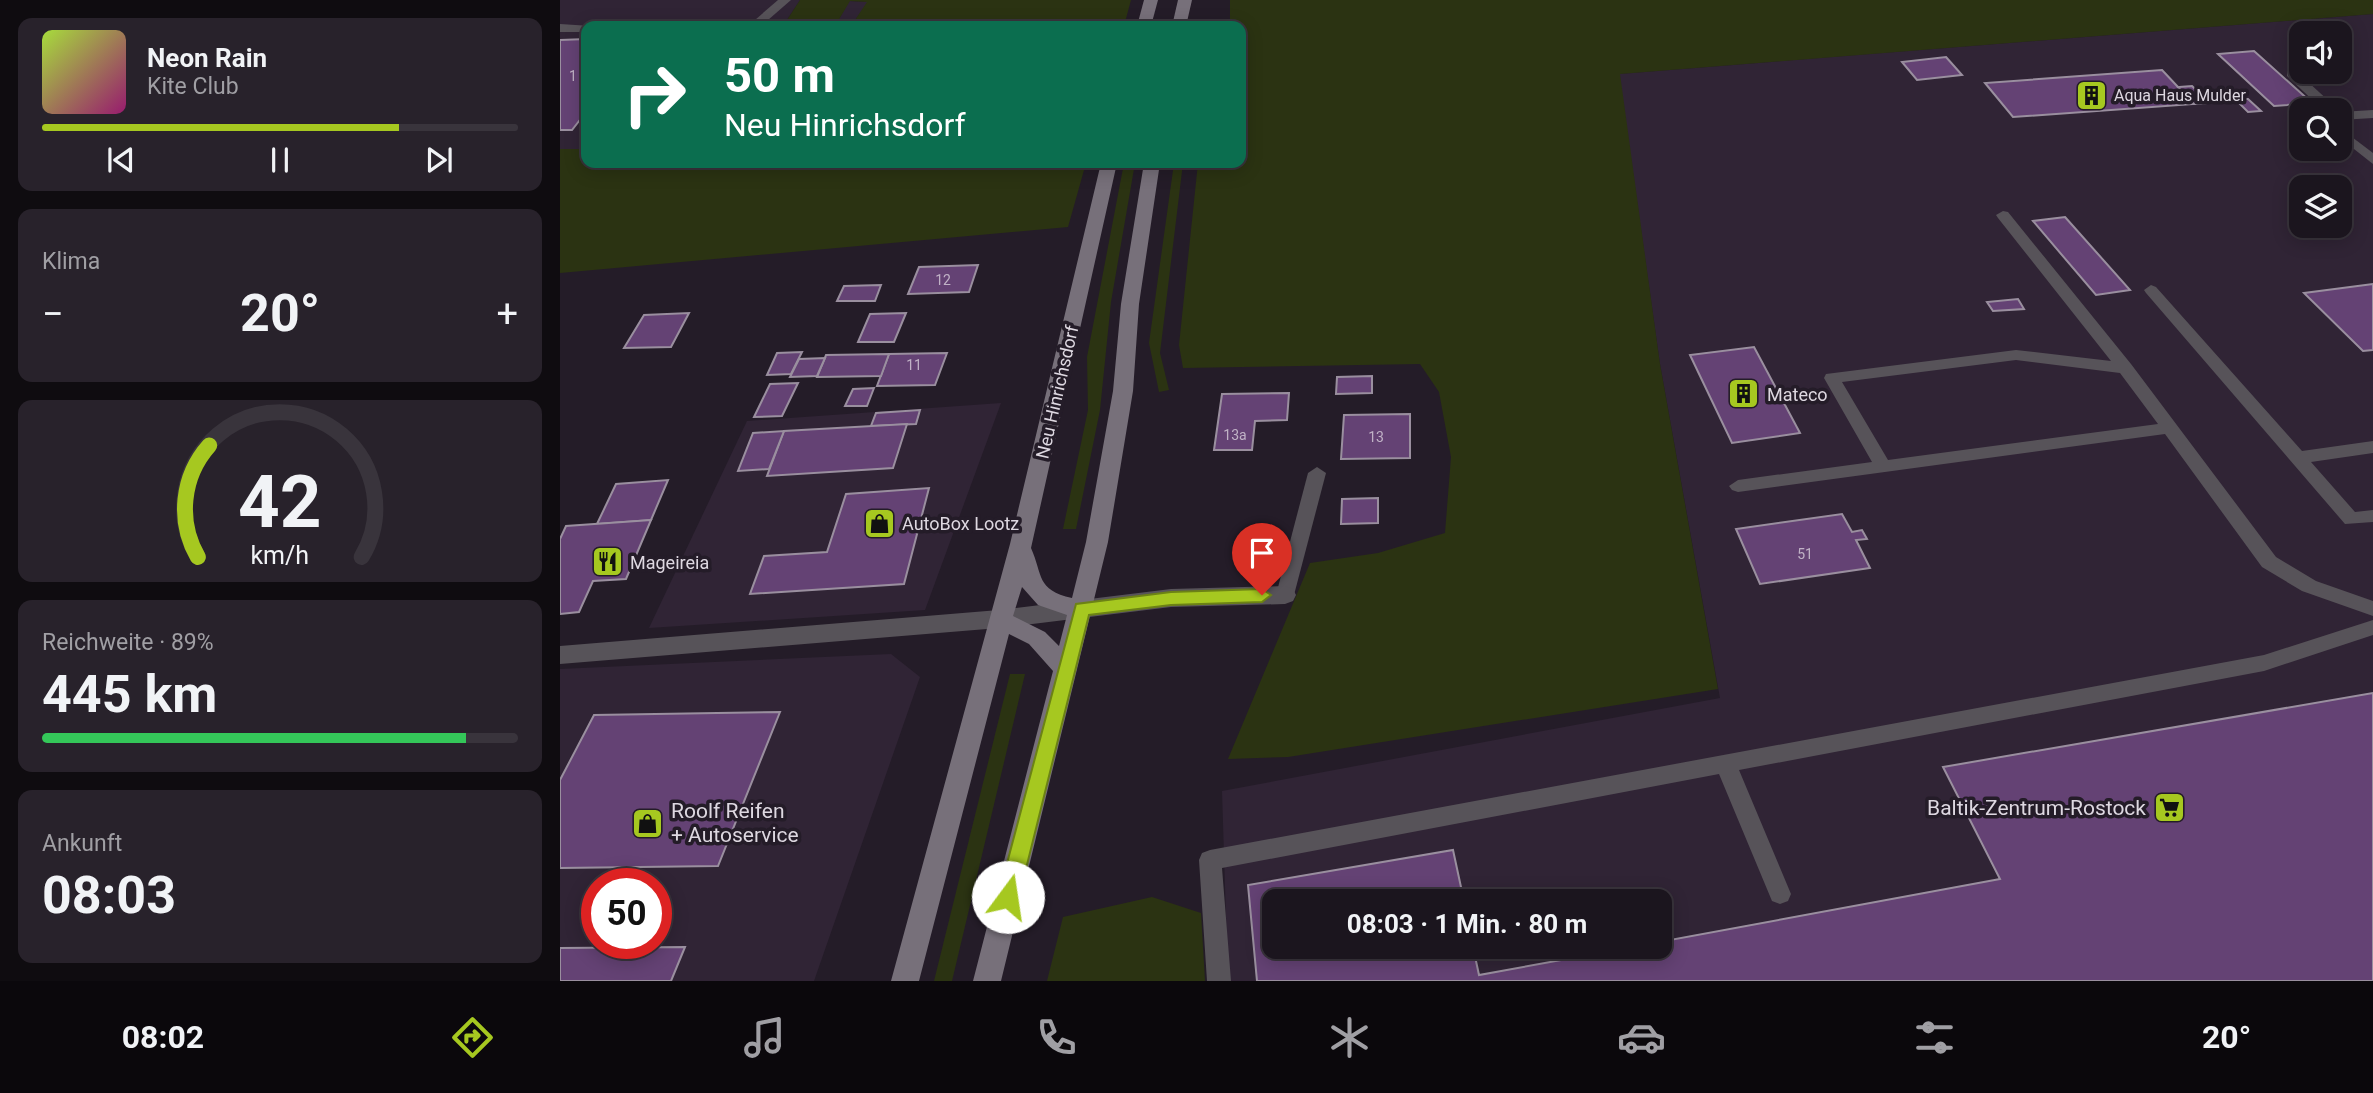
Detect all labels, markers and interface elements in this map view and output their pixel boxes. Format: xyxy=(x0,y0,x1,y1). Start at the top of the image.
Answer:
map controls xyxy=(2289,21,2352,238)
button: sound xyxy=(2289,21,2352,84)
text: Neon Rain xyxy=(147,43,267,73)
text: 50 m xyxy=(724,47,835,104)
icon: right xyxy=(609,49,700,140)
house number: 1 xyxy=(569,68,577,84)
text: Kite Club xyxy=(147,73,239,100)
building icon: Aqua Haus Mulder xyxy=(2074,78,2108,112)
place label: Aqua Haus Mulder xyxy=(2114,86,2246,105)
button: search xyxy=(2289,98,2352,161)
text: Neu Hinrichsdorf xyxy=(724,106,966,144)
icon: previous xyxy=(102,141,140,179)
icon: pause xyxy=(261,141,299,179)
icon: next xyxy=(420,141,458,179)
button: layers xyxy=(2289,175,2352,238)
text: Klima xyxy=(42,248,100,275)
house number: 12 xyxy=(935,272,951,288)
text: 20° xyxy=(240,283,320,344)
text: − xyxy=(42,292,64,336)
text: + xyxy=(496,292,518,336)
street label: Neu Hinrichsdorf xyxy=(1031,323,1083,461)
house number: 11 xyxy=(906,357,922,373)
building icon: Mateco xyxy=(1727,377,1761,411)
place label: Mateco xyxy=(1767,384,1828,405)
house number: 13a xyxy=(1223,427,1247,443)
house number: 13 xyxy=(1368,429,1384,445)
text: 42 xyxy=(238,459,322,545)
shop icon: AutoBox Lootz xyxy=(862,506,896,540)
place label: AutoBox Lootz xyxy=(902,513,1019,534)
pin xyxy=(1232,523,1292,595)
icon: arrive xyxy=(1243,534,1281,572)
text: km/h xyxy=(251,540,309,569)
restaurant icon: Mageireia xyxy=(590,545,624,579)
house number: 51 xyxy=(1797,546,1813,562)
place label: Mageireia xyxy=(630,552,709,573)
text: Reichweite · 89% xyxy=(42,629,214,656)
text: 445 km xyxy=(42,664,217,725)
supermarket icon: Baltik-Zentrum-Rostock xyxy=(2152,791,2186,825)
place label: Baltik-Zentrum-Rostock xyxy=(1927,796,2146,820)
place label: Roolf Reifen + Autoservice xyxy=(671,799,799,847)
shop icon: Roolf Reifen + Autoservice xyxy=(631,806,665,840)
text: Ankunft xyxy=(42,830,122,857)
position arrow xyxy=(971,860,1045,934)
text: 08:03 xyxy=(42,865,176,926)
speed limit sign: 50 xyxy=(581,868,672,959)
text: 08:03 · 1 Min. · 80 m xyxy=(1347,909,1587,939)
icon: directions xyxy=(448,1013,497,1062)
icon: music xyxy=(740,1013,789,1062)
icon: phone xyxy=(1032,1013,1081,1062)
icon: climate xyxy=(1325,1013,1374,1062)
icon: car xyxy=(1617,1013,1666,1062)
icon: filters xyxy=(1910,1013,1959,1062)
text: 08:02 xyxy=(122,1018,204,1056)
text: 20° xyxy=(2202,1018,2251,1056)

